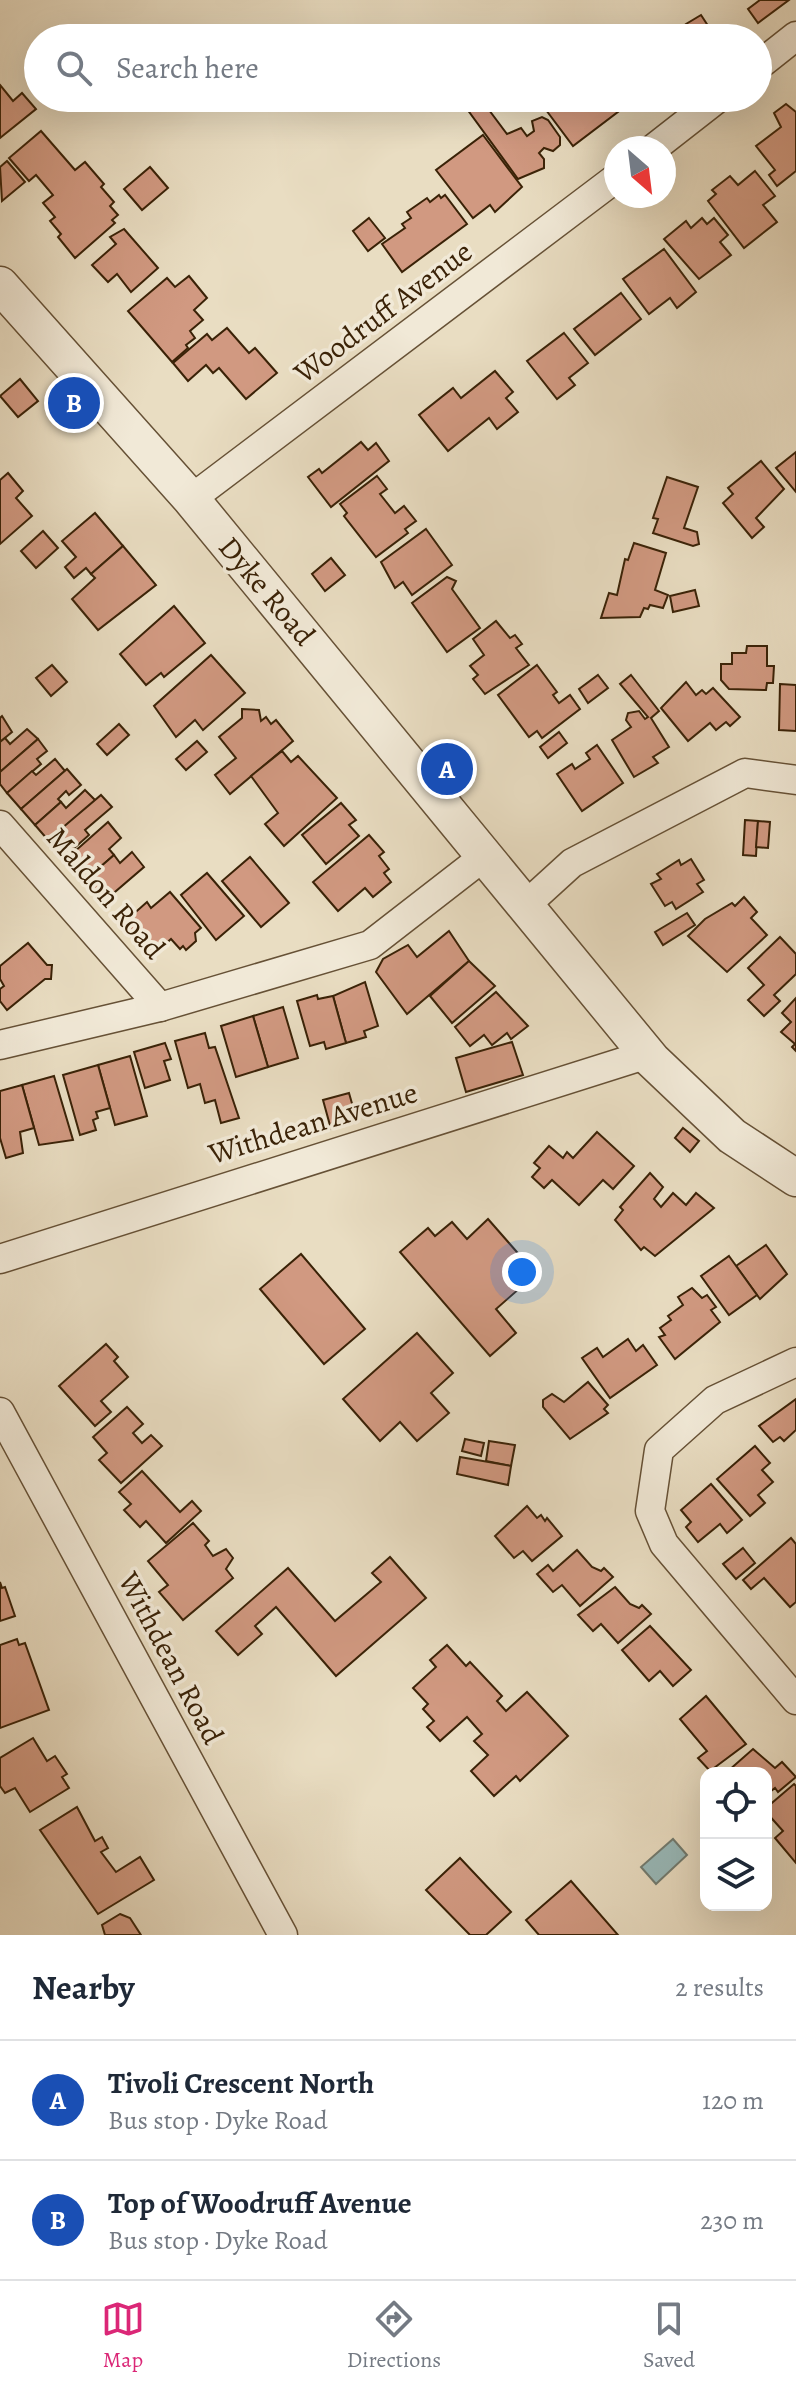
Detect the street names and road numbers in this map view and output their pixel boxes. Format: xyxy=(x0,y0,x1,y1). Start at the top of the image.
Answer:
street label: Woodruff Avenue xyxy=(285,232,480,393)
street label: Dyke Road xyxy=(210,528,325,655)
street label: Maldon Road xyxy=(38,819,175,968)
street label: Withdean Avenue xyxy=(203,1072,422,1174)
street label: Withdean Road xyxy=(108,1564,234,1752)

